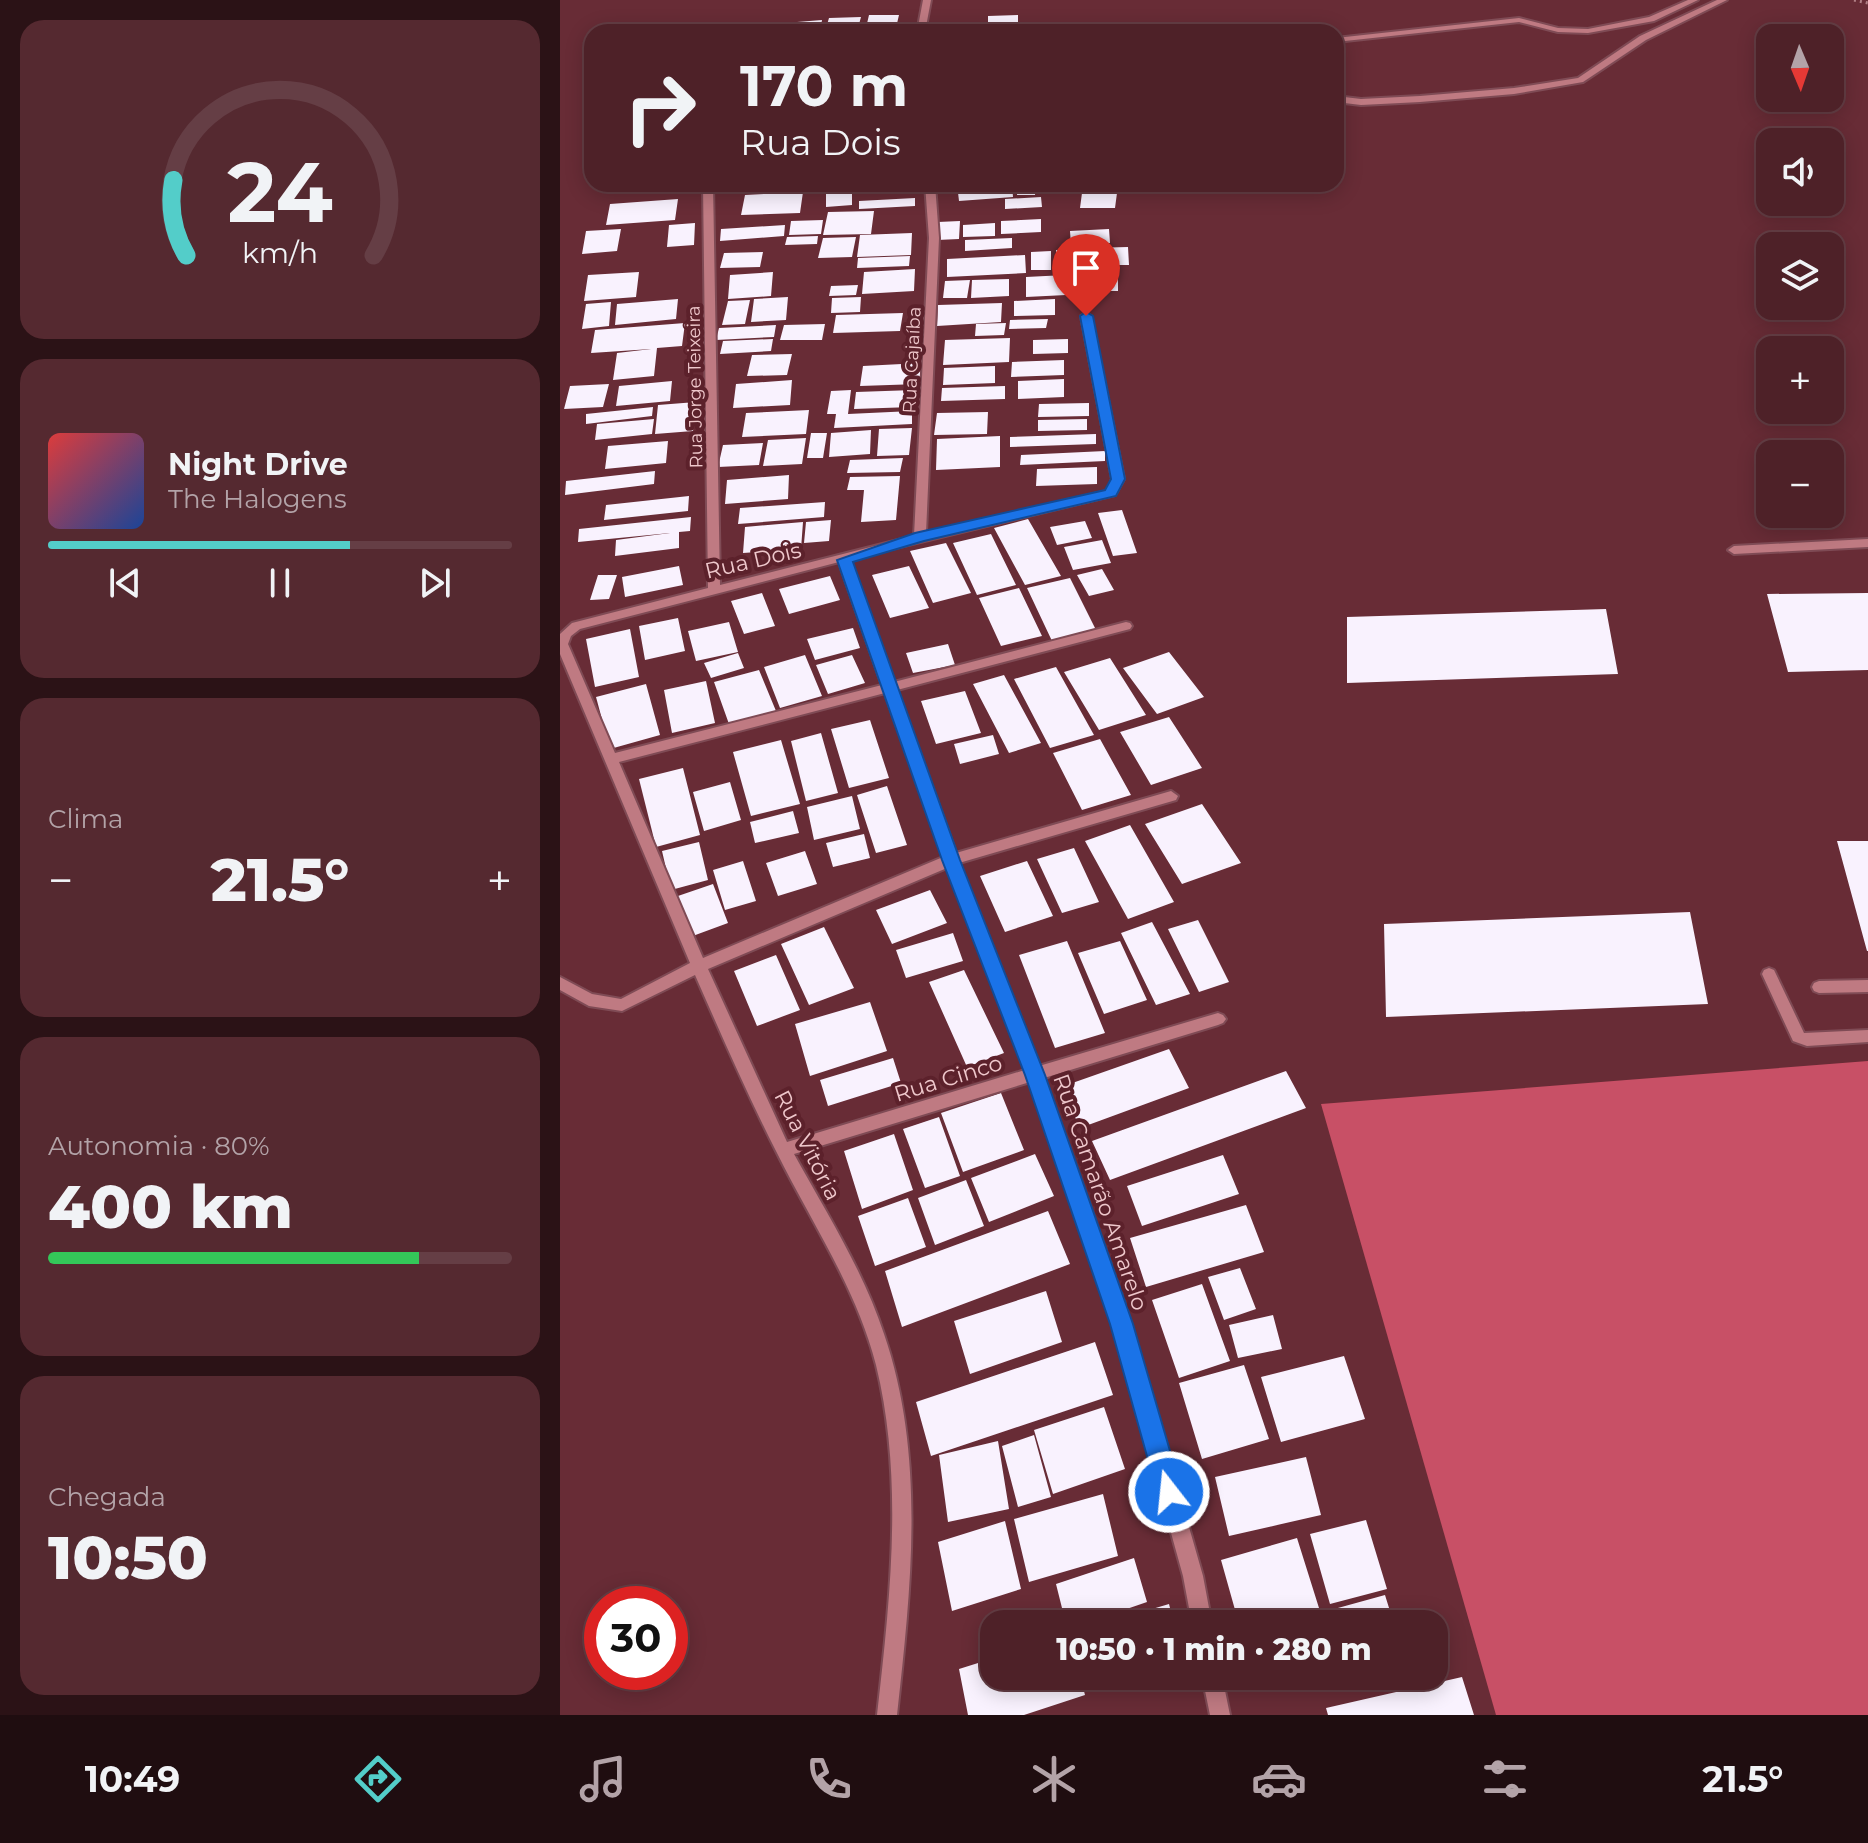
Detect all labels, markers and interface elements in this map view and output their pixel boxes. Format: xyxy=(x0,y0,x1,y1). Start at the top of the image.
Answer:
north arrow xyxy=(1756,24,1844,112)
map controls xyxy=(1756,24,1844,528)
text: 170 m xyxy=(740,52,908,120)
icon: right xyxy=(608,56,712,160)
text: Rua Dois xyxy=(740,120,900,164)
button: sound xyxy=(1756,128,1844,216)
text: 24 xyxy=(227,140,333,242)
button: layers xyxy=(1756,232,1844,320)
pin xyxy=(1052,234,1120,316)
text: km/h xyxy=(242,235,318,270)
icon: arrive xyxy=(1064,246,1108,290)
street label: Rua Jorge Teixeira xyxy=(683,305,707,469)
street label: Rua Cajaíba xyxy=(898,306,926,414)
button: + xyxy=(1756,336,1844,424)
button: − xyxy=(1756,440,1844,528)
text: Night Drive xyxy=(168,446,348,483)
text: The Halogens xyxy=(168,483,347,515)
street label: Rua Dois xyxy=(702,536,804,585)
icon: previous xyxy=(103,561,147,605)
icon: pause xyxy=(258,561,302,605)
icon: next xyxy=(413,561,457,605)
text: Clima xyxy=(48,803,123,835)
text: 21.5° xyxy=(211,843,349,916)
text: − xyxy=(48,853,73,907)
text: + xyxy=(487,853,512,907)
street label: Rua Cinco xyxy=(891,1049,1006,1108)
street label: Rua Camarão Amarelo xyxy=(1047,1070,1154,1314)
street label: Rua Vitória xyxy=(768,1086,847,1205)
text: Autonomia · 80% xyxy=(48,1130,270,1162)
text: 400 km xyxy=(48,1170,293,1243)
position arrow xyxy=(1127,1450,1211,1534)
text: Chegada xyxy=(48,1481,166,1513)
text: 10:50 xyxy=(48,1521,208,1594)
speed limit sign: 30 xyxy=(584,1586,688,1690)
text: 10:50 · 1 min · 280 m xyxy=(1056,1631,1372,1668)
icon: directions xyxy=(350,1751,406,1807)
icon: music xyxy=(575,1751,631,1807)
icon: phone xyxy=(801,1751,857,1807)
icon: climate xyxy=(1026,1751,1082,1807)
icon: car xyxy=(1251,1751,1307,1807)
icon: filters xyxy=(1477,1751,1533,1807)
text: 10:49 xyxy=(85,1757,180,1801)
text: 21.5° xyxy=(1702,1757,1783,1801)

